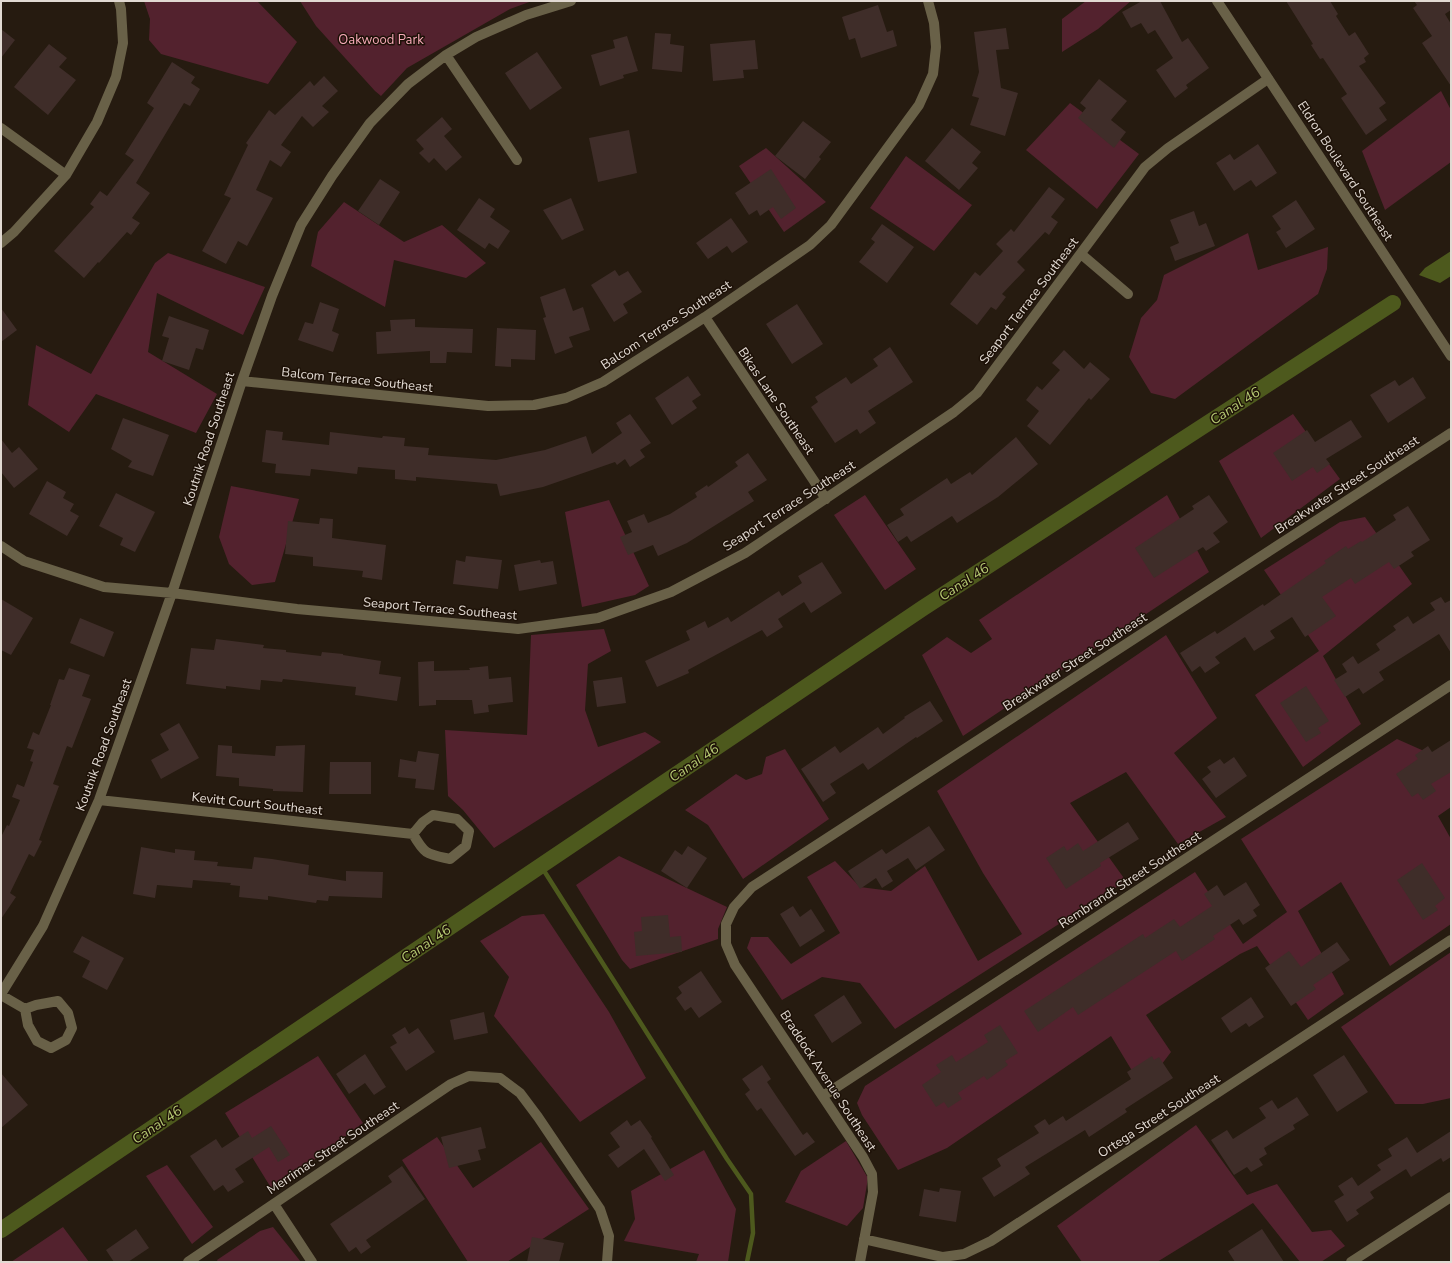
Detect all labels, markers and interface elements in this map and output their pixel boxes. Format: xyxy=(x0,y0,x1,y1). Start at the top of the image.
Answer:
park label: Oakwood Park xyxy=(338,31,424,49)
street label: Eldron Boulevard Southeast xyxy=(1293,98,1397,245)
street label: Seaport Terrace Southeast xyxy=(975,234,1083,368)
street label: Balcom Terrace Southeast xyxy=(597,276,735,374)
street label: Bikas Lane Southeast xyxy=(734,344,819,458)
street label: Balcom Terrace Southeast xyxy=(280,363,434,397)
street label: Koutnik Road Southeast xyxy=(179,369,239,508)
water label: Canal 46 xyxy=(1206,382,1264,429)
street label: Breakwater Street Southeast xyxy=(1271,431,1423,538)
street label: Seaport Terrace Southeast xyxy=(719,456,859,556)
water label: Canal 46 xyxy=(935,558,993,605)
street label: Seaport Terrace Southeast xyxy=(362,593,518,625)
street label: Breakwater Street Southeast xyxy=(999,608,1151,715)
street label: Koutnik Road Southeast xyxy=(72,676,137,814)
water label: Canal 46 xyxy=(665,739,723,787)
street label: Kevitt Court Southeast xyxy=(191,788,324,820)
street label: Rembrandt Street Southeast xyxy=(1055,827,1205,933)
water label: Canal 46 xyxy=(397,920,455,968)
street label: Braddock Avenue Southeast xyxy=(775,1007,881,1156)
street label: Ortega Street Southeast xyxy=(1095,1070,1224,1162)
street label: Merrimac Street Southeast xyxy=(263,1097,403,1199)
water label: Canal 46 xyxy=(128,1101,186,1149)

